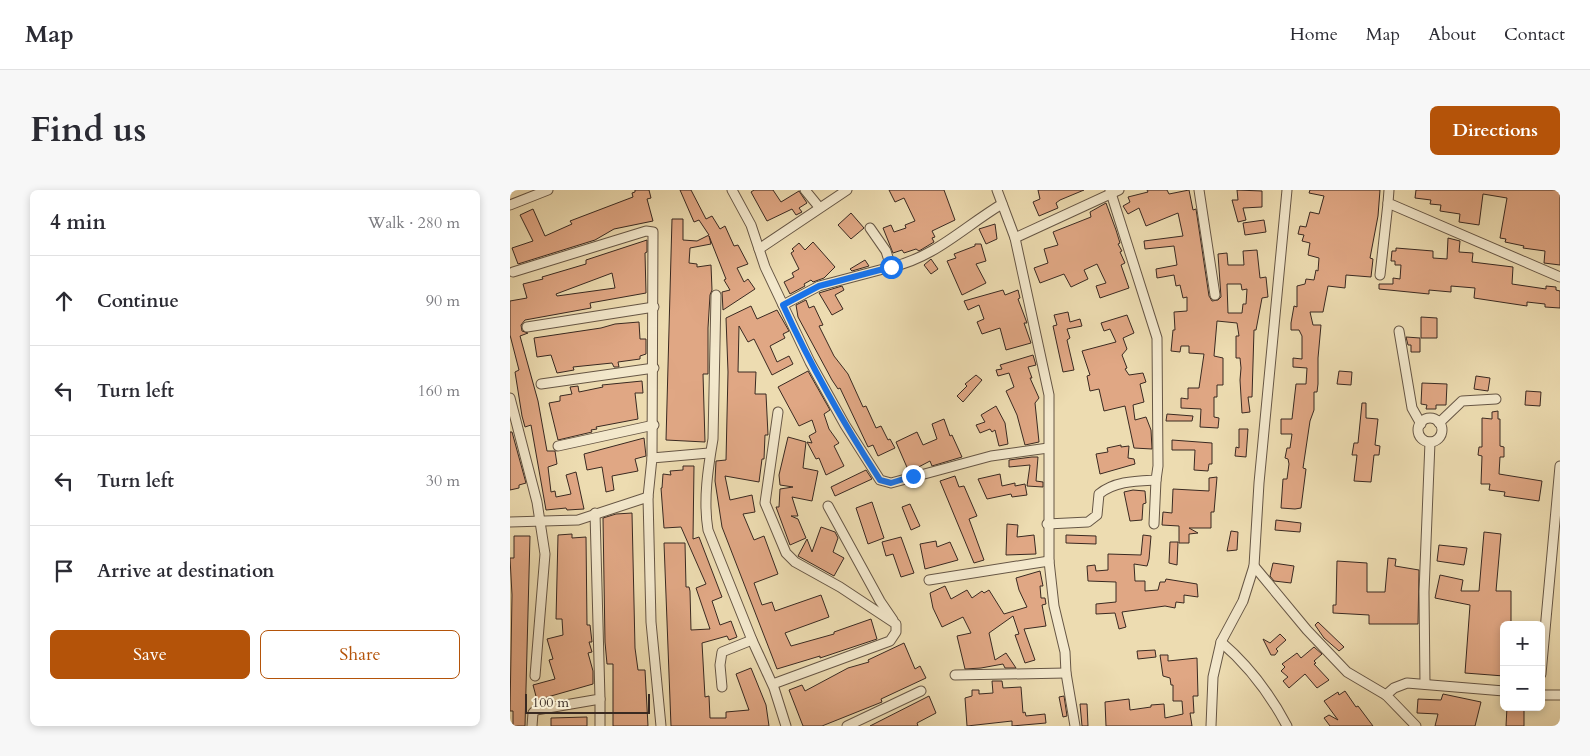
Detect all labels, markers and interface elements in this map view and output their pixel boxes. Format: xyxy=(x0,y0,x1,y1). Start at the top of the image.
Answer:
text: Map xyxy=(25,18,74,51)
text: Home xyxy=(1290,22,1338,47)
text: Map xyxy=(1366,22,1400,47)
text: About xyxy=(1428,22,1476,47)
text: Contact xyxy=(1504,22,1565,47)
text: Find us xyxy=(30,106,146,154)
button: Directions xyxy=(1430,106,1560,155)
text: 4 min xyxy=(50,208,106,237)
text: Walk · 280 m xyxy=(368,212,460,234)
route start xyxy=(880,256,903,279)
icon: ahead xyxy=(50,287,78,315)
text: Continue xyxy=(97,288,179,314)
text: 90 m xyxy=(426,290,460,312)
icon: left xyxy=(50,377,78,405)
text: Turn left xyxy=(97,378,174,404)
text: 160 m xyxy=(418,380,460,402)
route end xyxy=(902,465,925,488)
icon: left xyxy=(50,467,78,495)
text: Turn left xyxy=(97,468,174,494)
text: 30 m xyxy=(426,470,460,492)
icon: arrive xyxy=(50,557,78,585)
text: Arrive at destination xyxy=(97,558,274,584)
map controls xyxy=(1500,621,1545,711)
button: + xyxy=(1500,621,1545,666)
button: Save xyxy=(50,630,250,679)
button: Share xyxy=(260,630,460,679)
button: − xyxy=(1500,666,1545,711)
scale bar xyxy=(525,691,650,714)
text: 100 m xyxy=(532,693,569,712)

